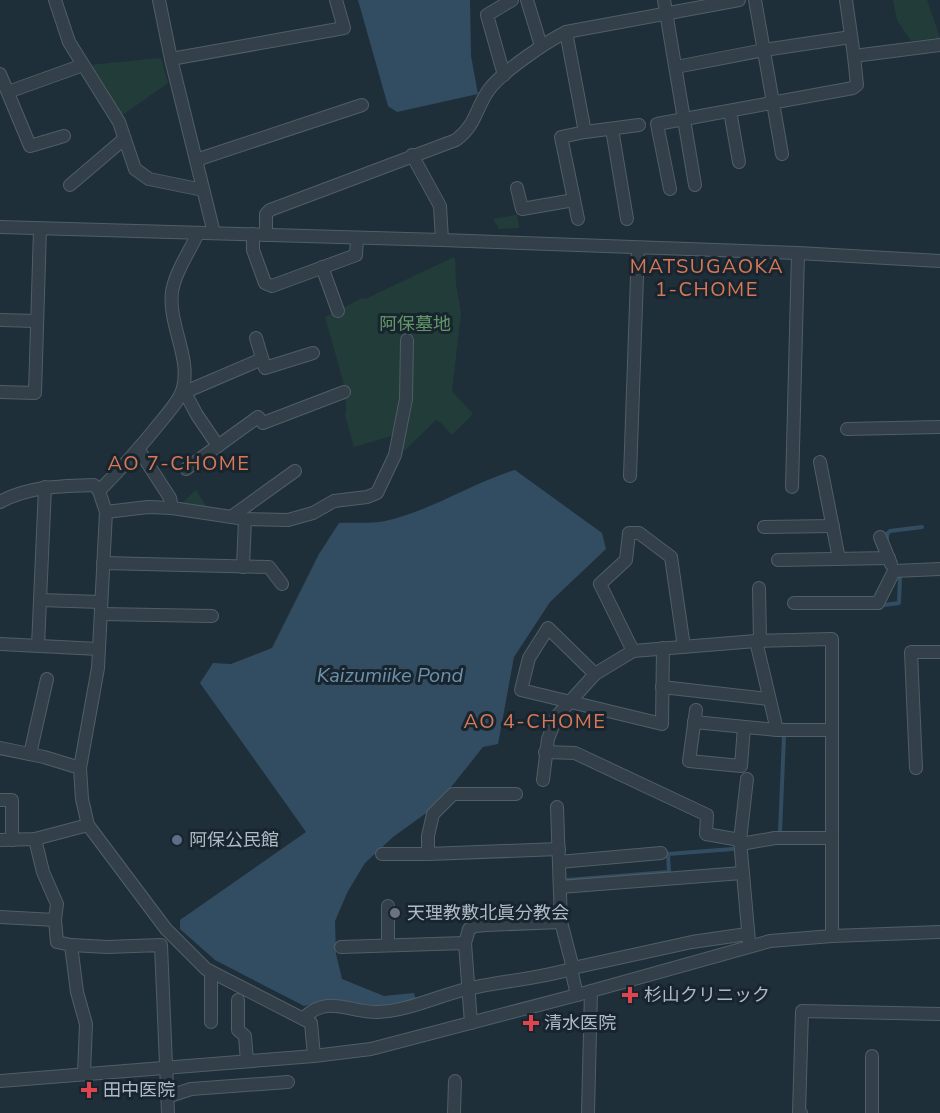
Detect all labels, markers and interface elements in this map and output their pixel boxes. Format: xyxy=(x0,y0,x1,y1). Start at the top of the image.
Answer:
district label: MATSUGAOKA 1-CHOME xyxy=(630,253,784,303)
park label: 阿保墓地 xyxy=(379,312,451,336)
district label: AO 7-CHOME xyxy=(107,450,251,477)
water label: Kaizumiike Pond xyxy=(317,662,464,689)
district label: AO 4-CHOME xyxy=(463,708,607,735)
place label: 阿保公民館 xyxy=(189,828,279,852)
marker: 阿保公民館 xyxy=(170,833,184,847)
place label: 天理教敷北眞分教会 xyxy=(407,901,569,925)
marker: 天理教敷北眞分教会 xyxy=(388,906,402,920)
place label: 杉山クリニック xyxy=(644,983,770,1007)
marker: 杉山クリニック xyxy=(621,986,639,1004)
place label: 清水医院 xyxy=(544,1011,616,1035)
marker: 清水医院 xyxy=(522,1014,540,1032)
place label: 田中医院 xyxy=(103,1078,175,1102)
marker: 田中医院 xyxy=(80,1081,98,1099)

